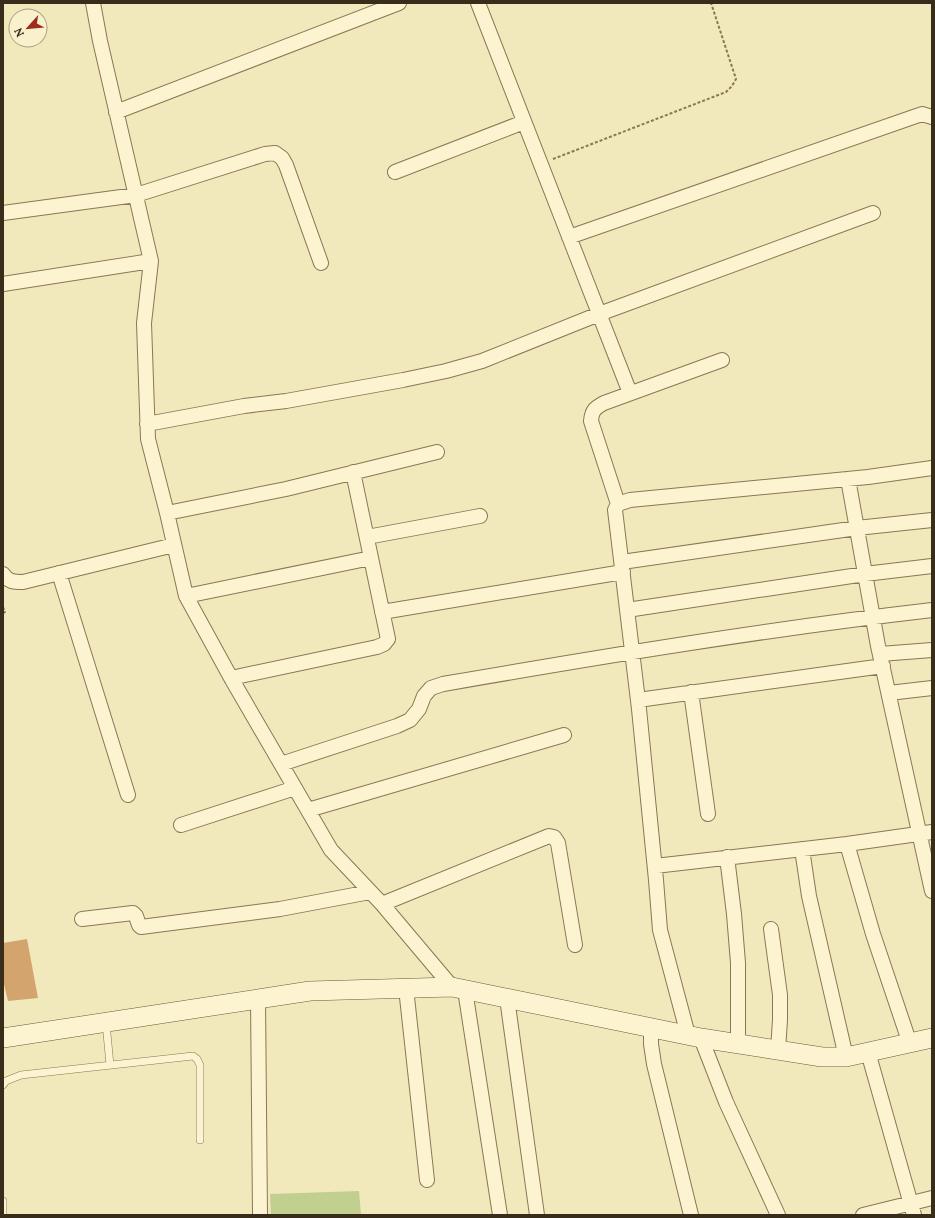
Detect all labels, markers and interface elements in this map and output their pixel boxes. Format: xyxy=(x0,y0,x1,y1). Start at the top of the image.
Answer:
north arrow xyxy=(8,8,48,48)
text: N xyxy=(11,25,27,40)

